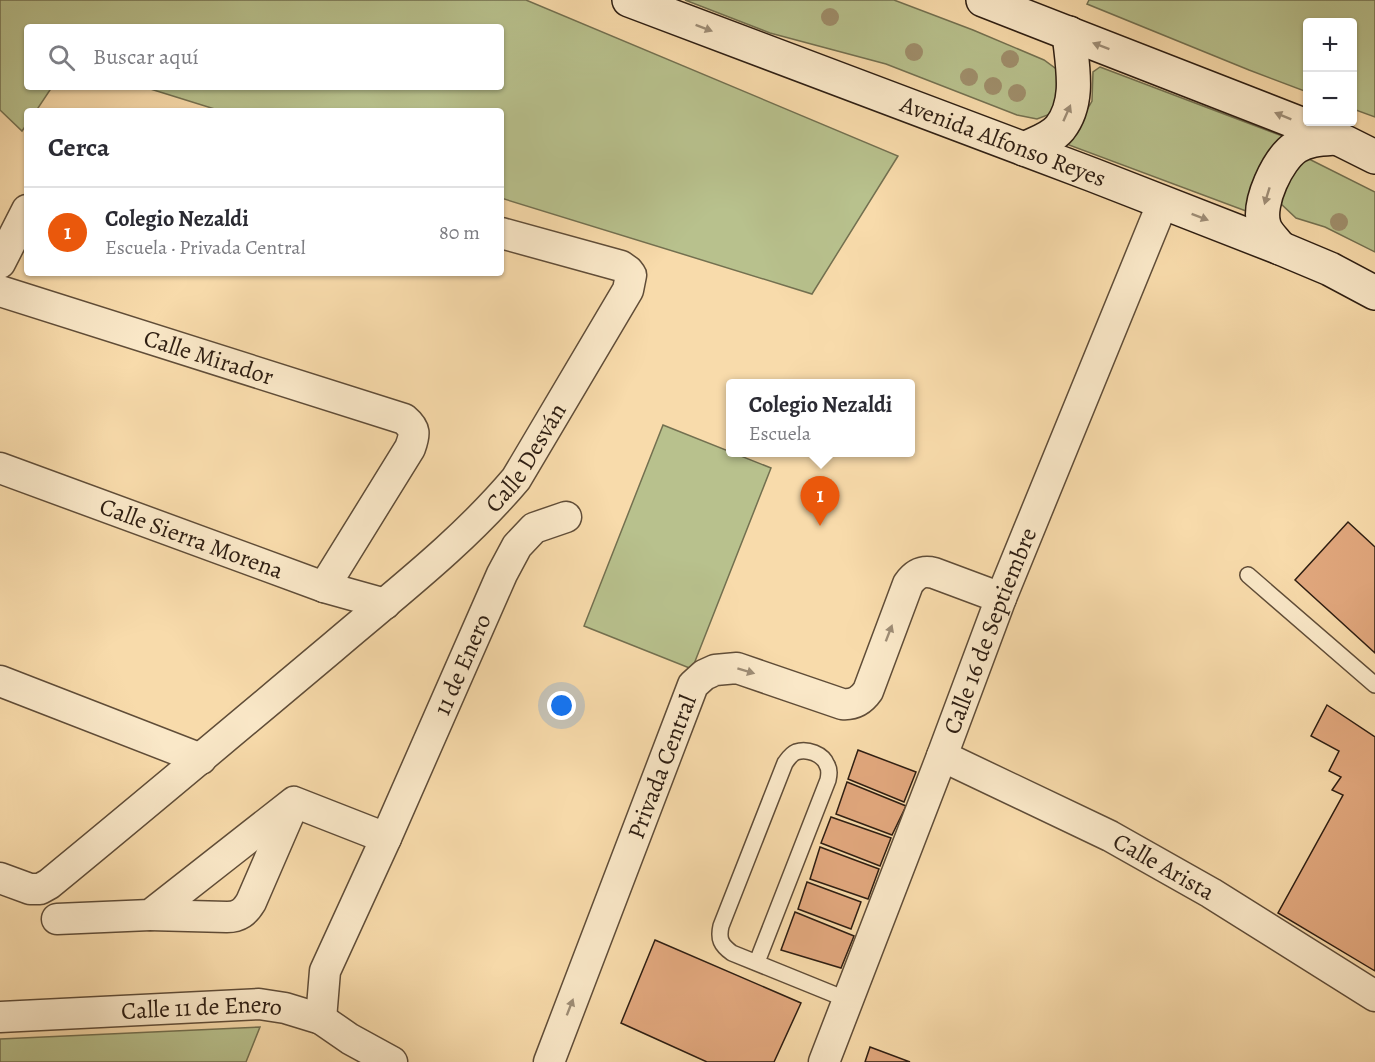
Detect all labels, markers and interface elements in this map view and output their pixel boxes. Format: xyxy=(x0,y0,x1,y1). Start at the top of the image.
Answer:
map controls xyxy=(1303,18,1357,126)
button: + xyxy=(1303,18,1357,72)
search box xyxy=(24,24,504,90)
one-way arrow xyxy=(695,24,713,33)
icon: search xyxy=(45,41,78,74)
one-way arrow xyxy=(1092,41,1110,50)
text: Buscar aquí xyxy=(93,42,199,72)
button: − xyxy=(1303,72,1357,126)
street label: Avenida Alfonso Reyes xyxy=(895,88,1111,195)
one-way arrow xyxy=(1062,104,1072,122)
one-way arrow xyxy=(1274,111,1292,121)
text: Cerca xyxy=(48,130,110,165)
one-way arrow xyxy=(1262,187,1271,205)
text: Colegio Nezaldi xyxy=(105,204,249,234)
one-way arrow xyxy=(1191,213,1209,222)
text: 1 xyxy=(64,219,71,246)
text: 80 m xyxy=(439,219,480,246)
text: Escuela · Privada Central xyxy=(105,234,306,261)
street label: Calle Mirador xyxy=(140,322,278,393)
popup xyxy=(726,379,915,457)
text: Colegio Nezaldi xyxy=(749,390,892,420)
street label: Calle Desván xyxy=(478,397,574,519)
text: Escuela xyxy=(749,420,811,447)
pin: 1 xyxy=(800,476,840,526)
street label: Calle Sierra Morena xyxy=(95,490,289,587)
street label: Calle 16 de Septiembre xyxy=(936,523,1044,739)
street label: 11 de Enero xyxy=(426,609,499,720)
one-way arrow xyxy=(885,624,895,642)
one-way arrow xyxy=(737,667,755,676)
street label: Privada Central xyxy=(620,690,704,843)
your location xyxy=(547,691,576,720)
street label: Calle Arista xyxy=(1107,825,1221,908)
street label: Calle 11 de Enero xyxy=(120,988,285,1027)
one-way arrow xyxy=(566,998,575,1016)

